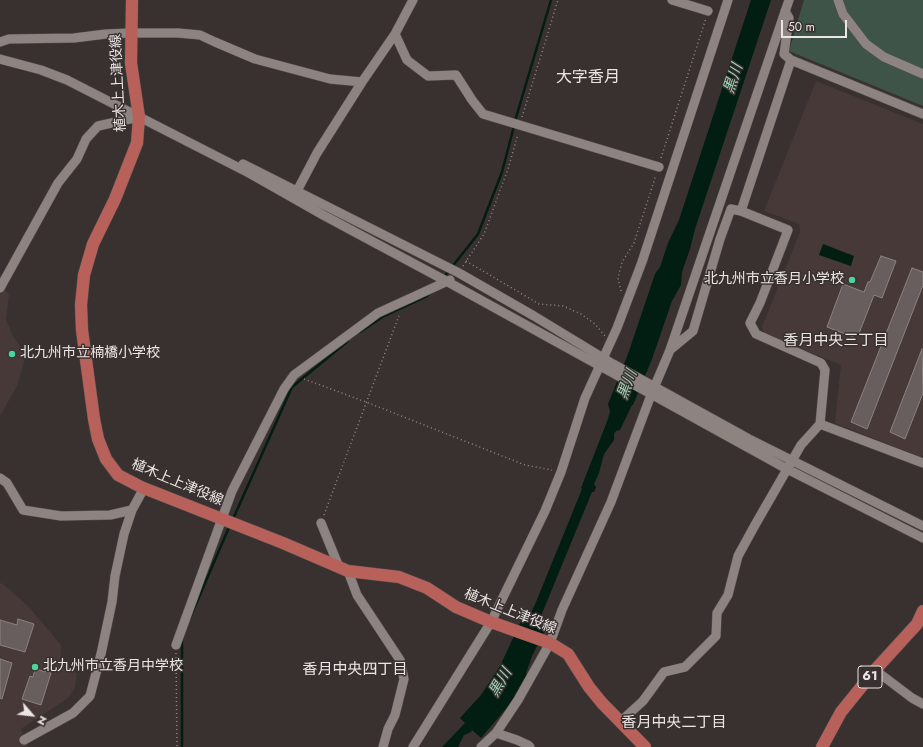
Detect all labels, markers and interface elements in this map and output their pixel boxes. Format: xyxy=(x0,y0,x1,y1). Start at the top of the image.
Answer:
scale bar xyxy=(783,12,849,38)
text: 50 m xyxy=(788,18,815,36)
street label: 植木上上津役線 xyxy=(108,34,130,132)
water label: 黒川 xyxy=(721,62,747,96)
district label: 大字香月 xyxy=(556,68,620,88)
place label: 北九州市立香月小学校 xyxy=(704,272,844,288)
marker: 北九州市立香月小学校 xyxy=(847,275,857,285)
district label: 香月中央三丁目 xyxy=(784,332,888,350)
place label: 北九州市立楠橋小学校 xyxy=(20,346,160,362)
marker: 北九州市立楠橋小学校 xyxy=(7,349,17,359)
water label: 黒川 xyxy=(614,368,642,402)
street label: 植木上上津役線 xyxy=(129,456,225,510)
street label: 植木上上津役線 xyxy=(461,586,559,638)
place label: 北九州市立香月中学校 xyxy=(43,659,183,675)
district label: 香月中央四丁目 xyxy=(303,661,407,679)
marker: 北九州市立香月中学校 xyxy=(30,662,40,672)
water label: 黒川 xyxy=(486,666,516,700)
road number: 61 xyxy=(858,666,882,688)
north arrow xyxy=(12,695,52,735)
text: N xyxy=(33,713,52,728)
district label: 香月中央二丁目 xyxy=(622,714,726,732)

